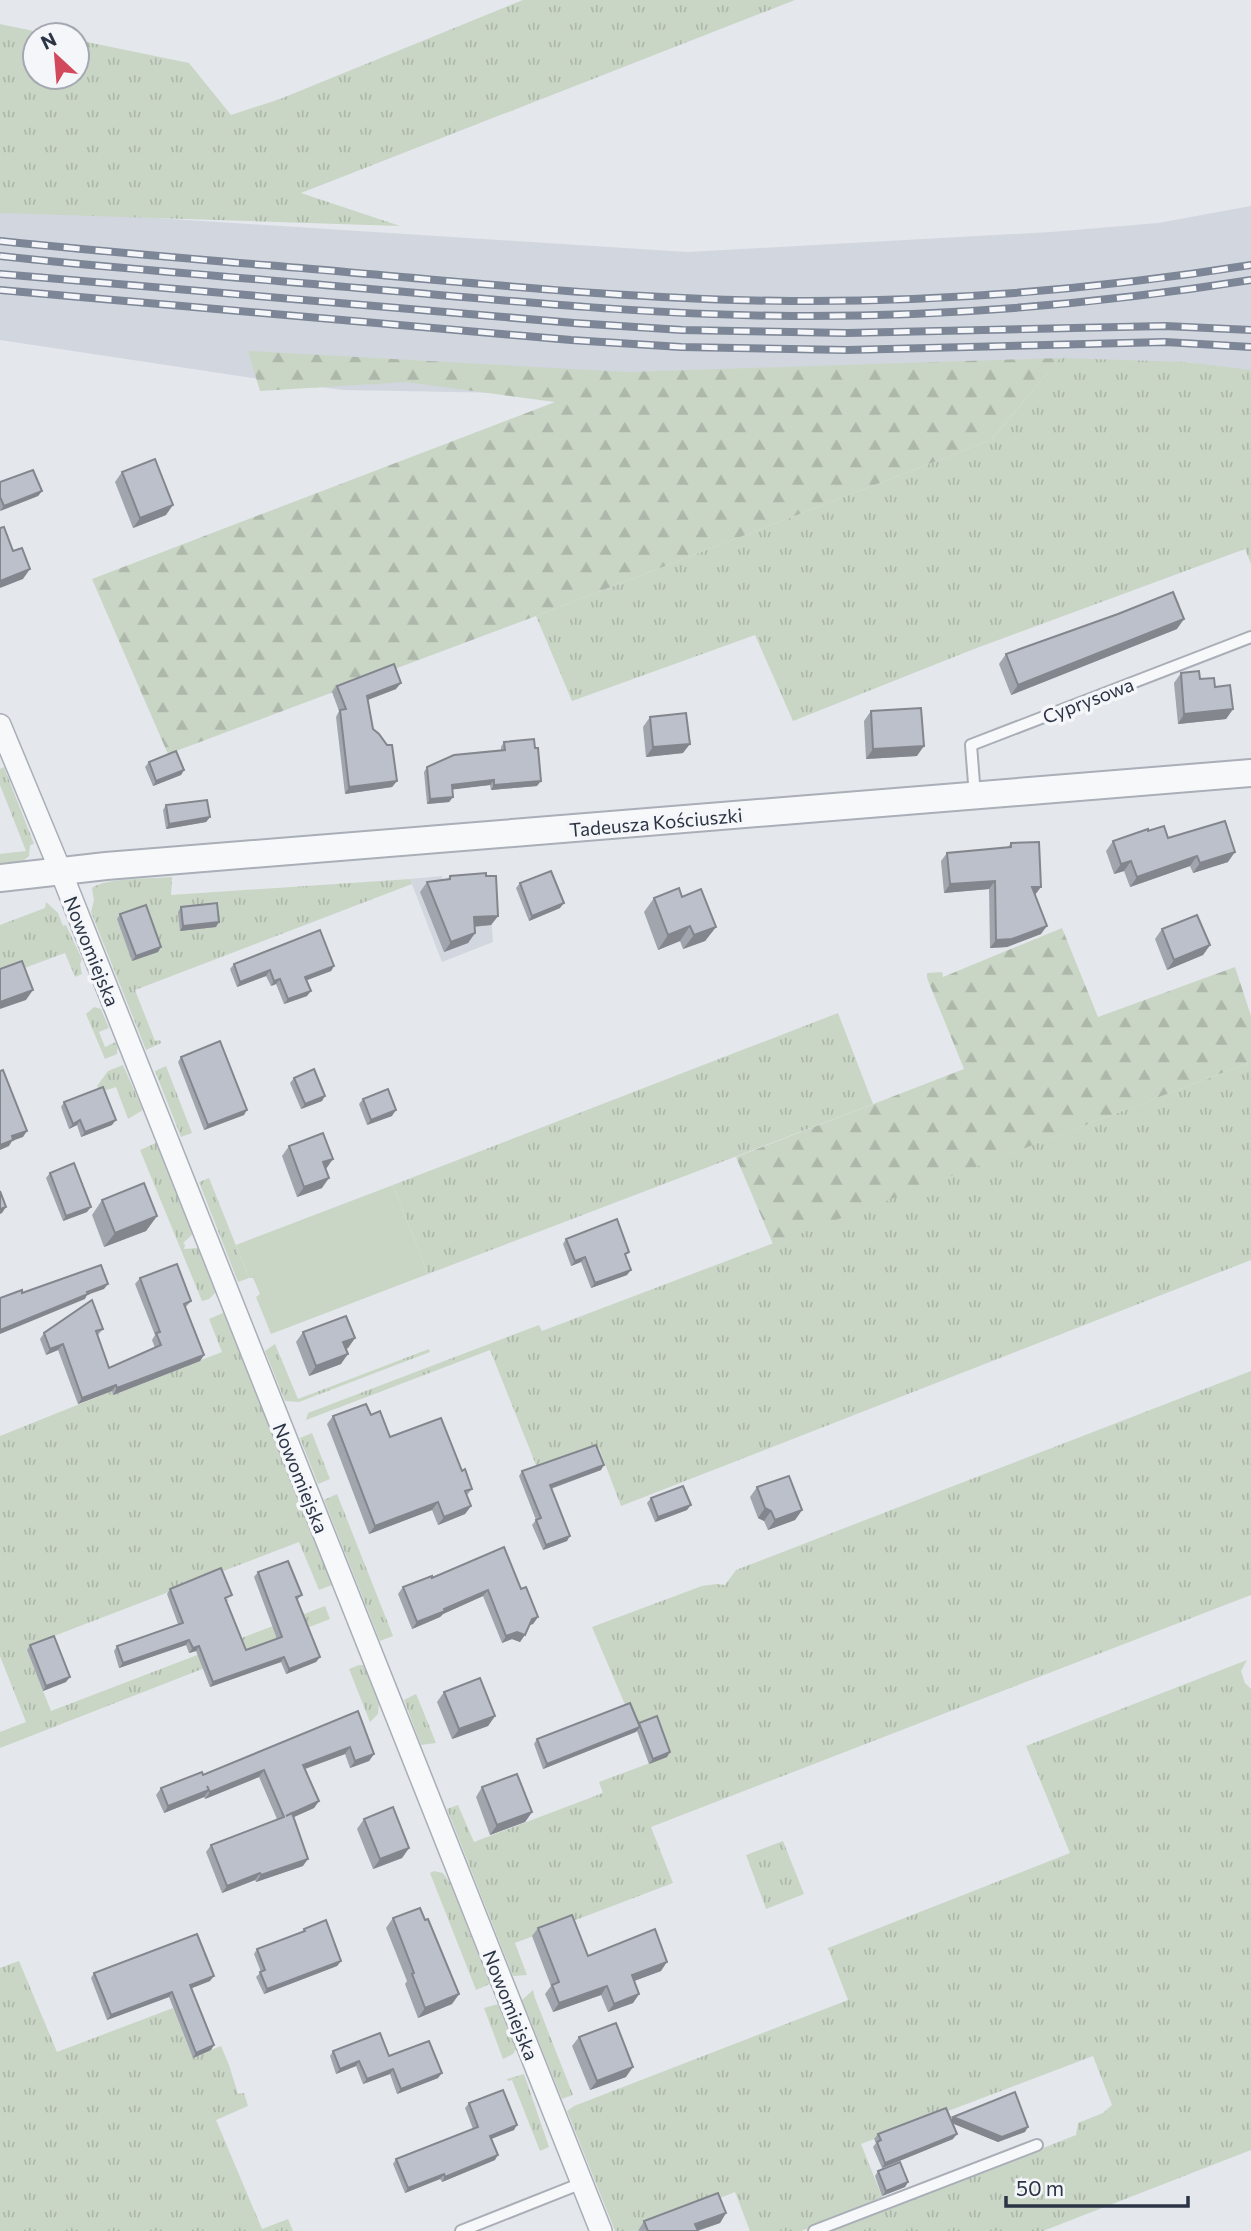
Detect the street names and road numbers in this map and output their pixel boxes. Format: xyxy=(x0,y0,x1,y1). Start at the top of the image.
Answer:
street label: Cyprysowa xyxy=(1039,672,1137,728)
street label: Tadeusza Kościuszki xyxy=(568,803,744,841)
street label: Nowomiejska xyxy=(59,893,125,1009)
street label: Nowomiejska xyxy=(268,1420,334,1536)
street label: Nowomiejska xyxy=(478,1947,544,2063)

